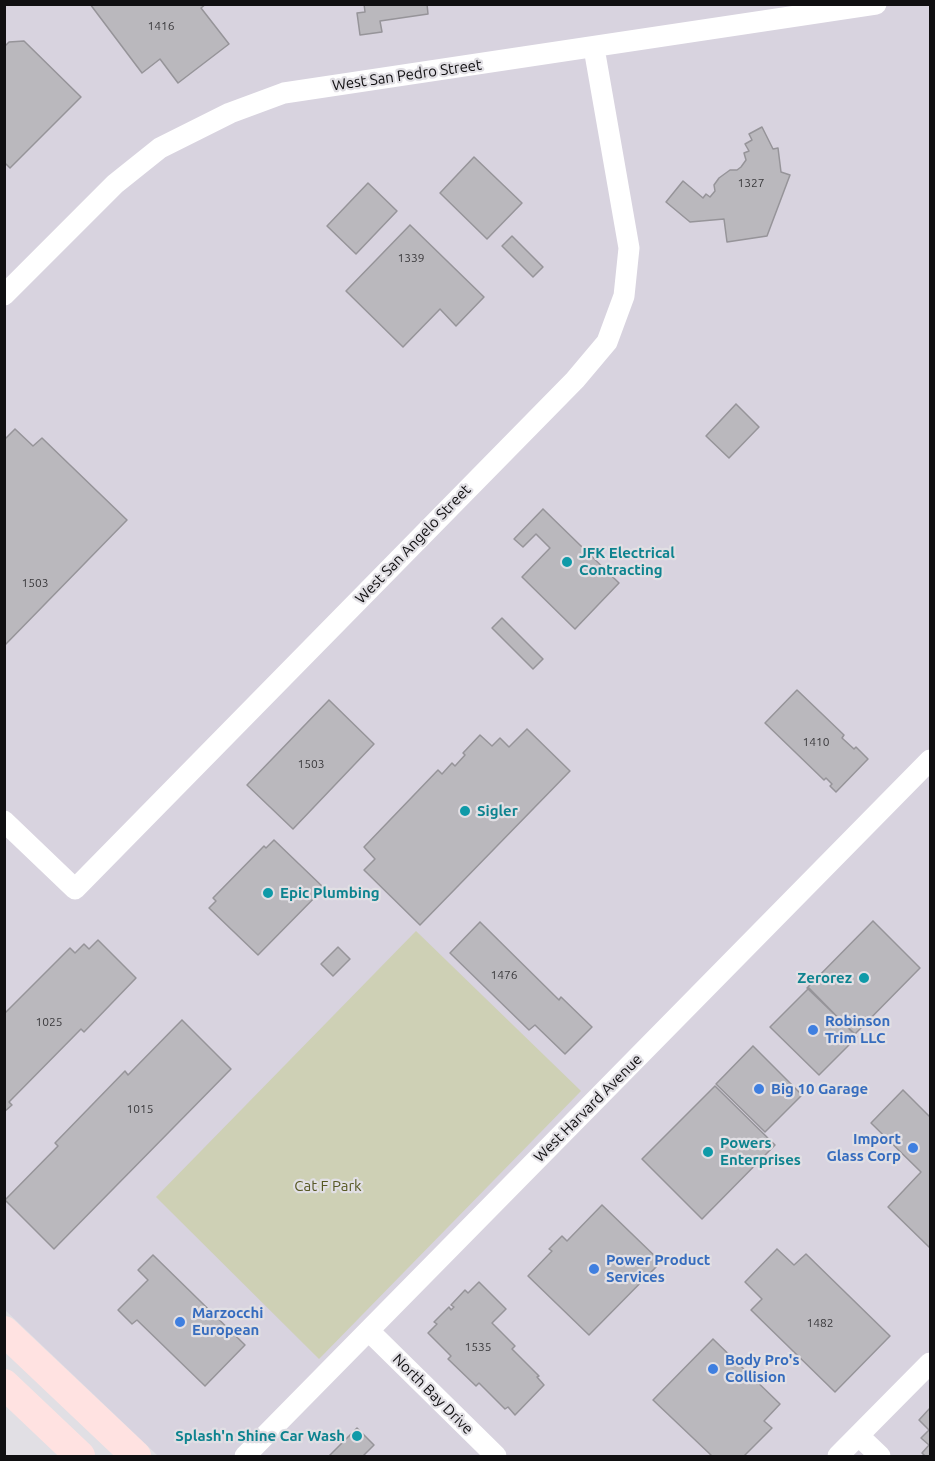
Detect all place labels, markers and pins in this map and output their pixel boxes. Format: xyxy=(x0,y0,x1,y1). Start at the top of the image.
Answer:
place label: JFK Electrical Contracting xyxy=(579,544,675,579)
marker: JFK Electrical Contracting xyxy=(560,555,574,569)
place label: Sigler xyxy=(477,802,518,820)
marker: Sigler xyxy=(458,804,472,818)
place label: Epic Plumbing xyxy=(280,884,380,902)
marker: Epic Plumbing xyxy=(261,886,275,900)
place label: Zerorez xyxy=(797,969,852,987)
marker: Zerorez xyxy=(857,971,871,985)
place label: Robinson Trim LLC xyxy=(825,1012,890,1047)
marker: Robinson Trim LLC xyxy=(806,1023,820,1037)
place label: Big 10 Garage xyxy=(771,1080,868,1098)
marker: Big 10 Garage xyxy=(752,1082,766,1096)
place label: Import Glass Corp xyxy=(826,1130,901,1165)
place label: Powers Enterprises xyxy=(720,1134,801,1169)
marker: Import Glass Corp xyxy=(906,1141,920,1155)
marker: Powers Enterprises xyxy=(701,1145,715,1159)
place label: Power Product Services xyxy=(606,1251,710,1286)
marker: Power Product Services xyxy=(587,1262,601,1276)
place label: Marzocchi European xyxy=(192,1304,263,1339)
marker: Marzocchi European xyxy=(173,1315,187,1329)
place label: Body Pro's Collision xyxy=(725,1351,800,1386)
marker: Body Pro's Collision xyxy=(706,1362,720,1376)
place label: Splash'n Shine Car Wash xyxy=(175,1427,345,1445)
marker: Splash'n Shine Car Wash xyxy=(350,1429,364,1443)

